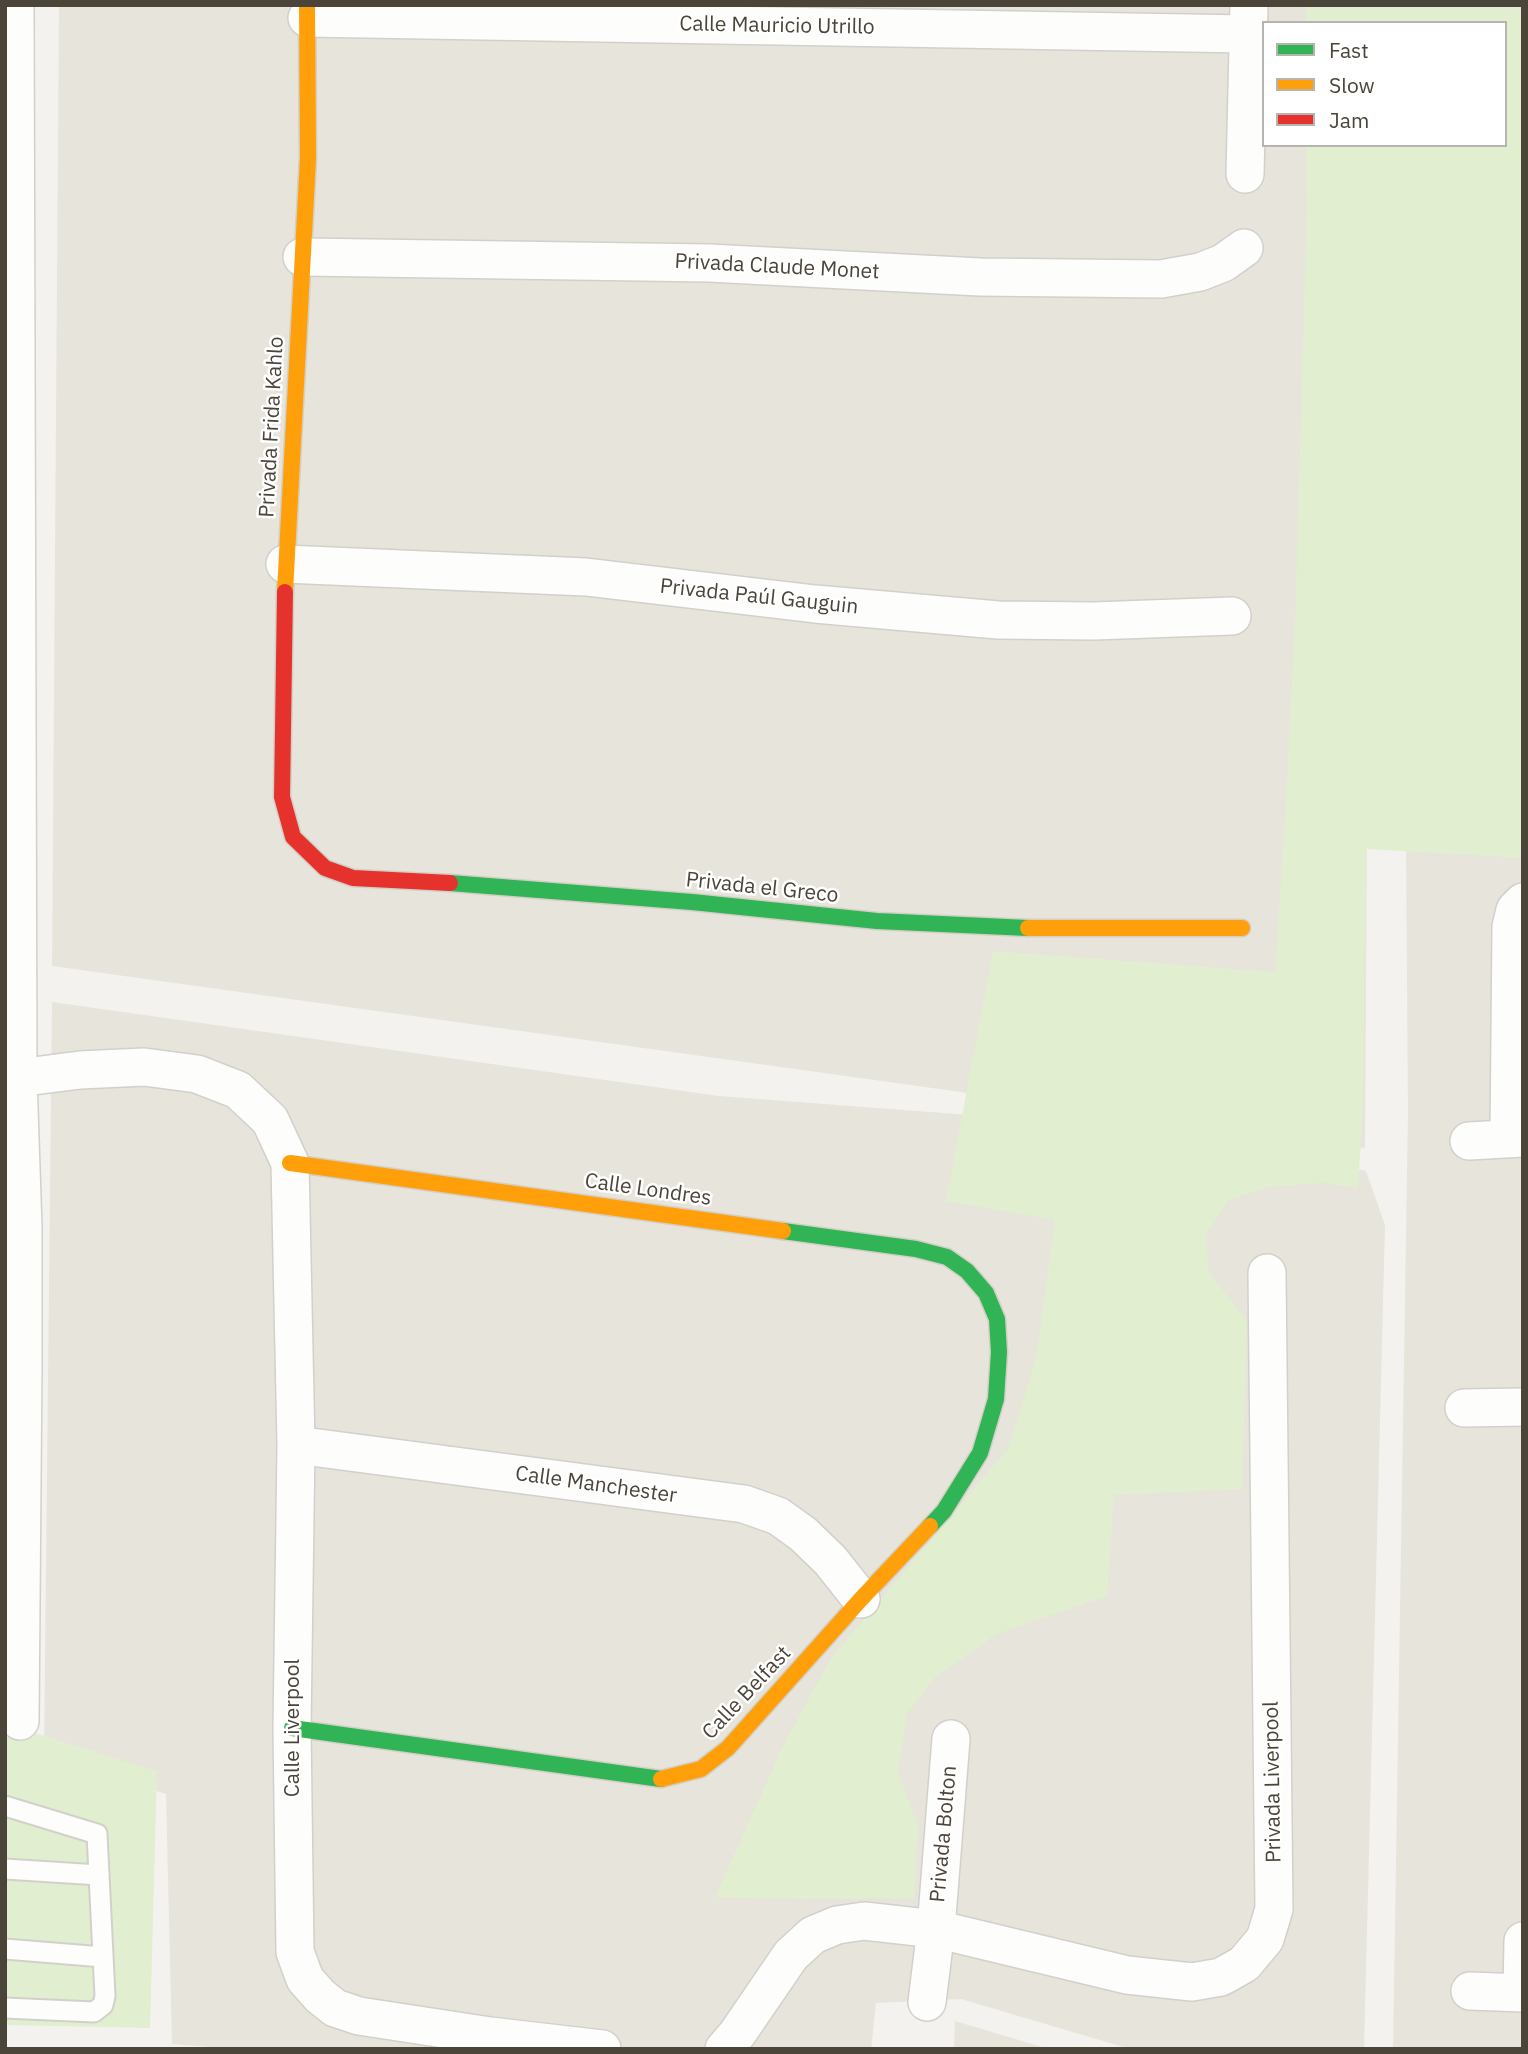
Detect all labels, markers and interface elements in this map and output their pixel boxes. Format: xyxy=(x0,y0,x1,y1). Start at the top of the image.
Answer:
street label: Calle Mauricio Utrillo xyxy=(679,12,875,40)
legend xyxy=(1262,21,1507,147)
text: Fast xyxy=(1329,36,1369,64)
text: Slow xyxy=(1329,71,1375,99)
text: Jam xyxy=(1329,106,1369,134)
street label: Privada Claude Monet xyxy=(674,249,880,285)
street label: Privada Frida Kahlo xyxy=(255,336,289,518)
street label: Privada Paúl Gauguin xyxy=(659,574,859,620)
street label: Privada el Greco xyxy=(684,867,840,909)
street label: Calle Londres xyxy=(583,1169,713,1211)
street label: Calle Manchester xyxy=(514,1461,678,1509)
street label: Calle Belfast xyxy=(697,1641,797,1745)
street label: Calle Liverpool xyxy=(280,1659,306,1797)
street label: Privada Liverpool xyxy=(1259,1701,1287,1863)
street label: Privada Bolton xyxy=(925,1765,963,1903)

